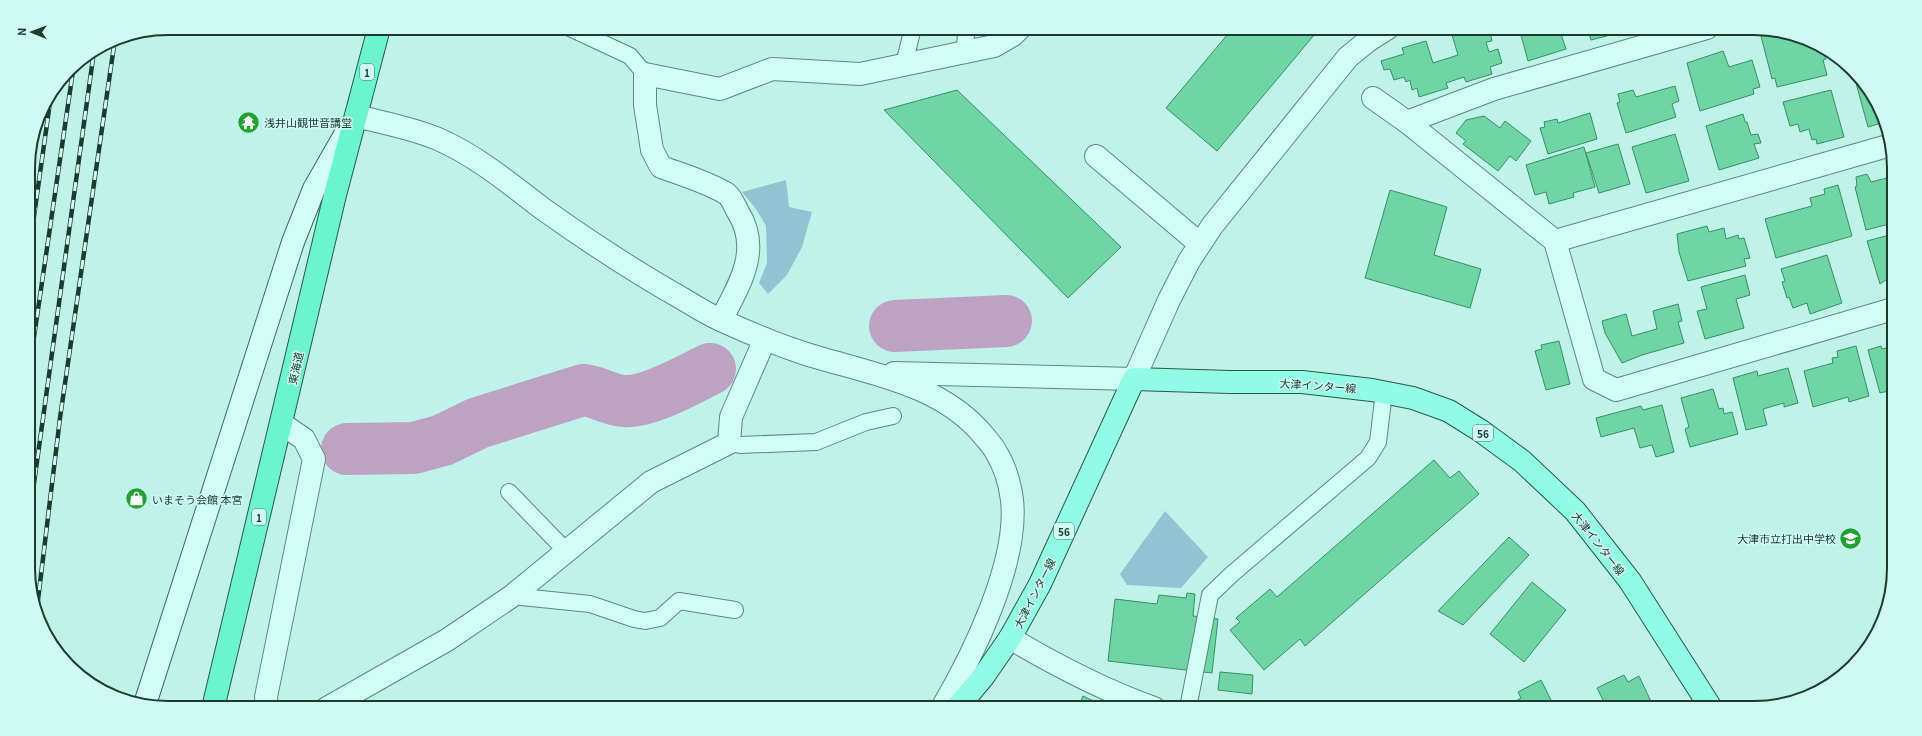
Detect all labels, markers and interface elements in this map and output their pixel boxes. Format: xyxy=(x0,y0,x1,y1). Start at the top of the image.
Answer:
north arrow xyxy=(12,12,52,52)
text: N xyxy=(13,28,29,36)
road number: 1 xyxy=(360,64,374,80)
temple icon: 浅井山観世音講堂 xyxy=(236,109,262,135)
place label: 浅井山観世音講堂 xyxy=(264,114,352,130)
street label: 東海道 xyxy=(283,350,307,386)
street label: 大津インター線 xyxy=(1279,374,1357,396)
road number: 56 xyxy=(1473,425,1493,441)
shop icon: いまそう会館 本宮 xyxy=(123,486,149,512)
place label: いまそう会館 本宮 xyxy=(152,491,242,507)
street label: 大津インター線 xyxy=(1569,508,1629,578)
road number: 1 xyxy=(252,509,266,525)
road number: 56 xyxy=(1054,523,1074,539)
school or university icon: 大津市立打出中学校 xyxy=(1838,525,1864,551)
place label: 大津市立打出中学校 xyxy=(1737,530,1836,546)
street label: 大津インター線 xyxy=(1009,555,1059,631)

